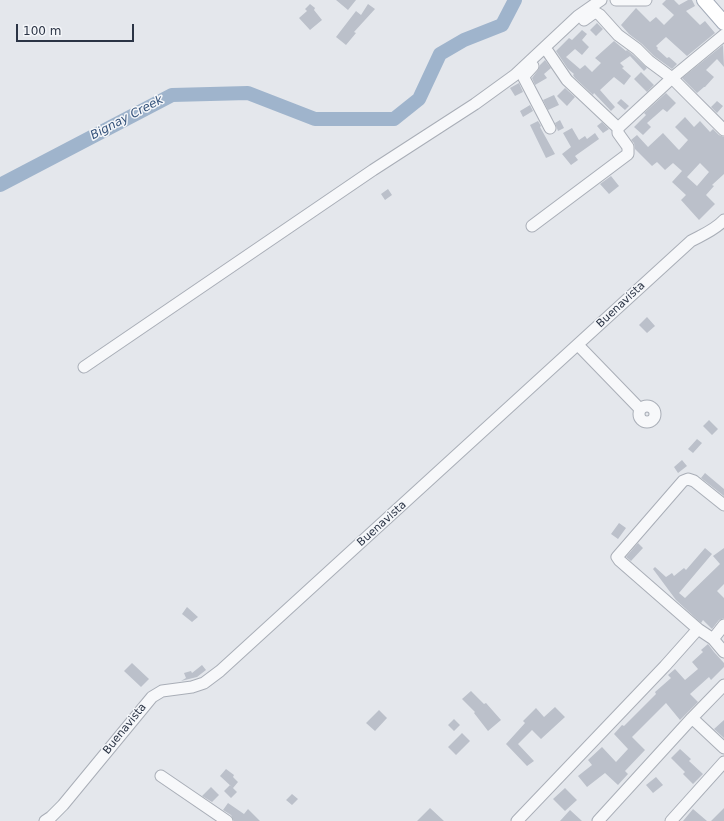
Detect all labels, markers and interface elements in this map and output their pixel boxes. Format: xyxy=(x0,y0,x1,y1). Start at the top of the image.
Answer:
scale bar xyxy=(18,16,136,42)
text: 100 m xyxy=(23,24,61,38)
water label: Bignay Creek xyxy=(88,93,166,143)
street label: Buenavista xyxy=(594,279,648,331)
street label: Buenavista xyxy=(355,499,409,549)
street label: Buenavista xyxy=(101,701,149,757)

